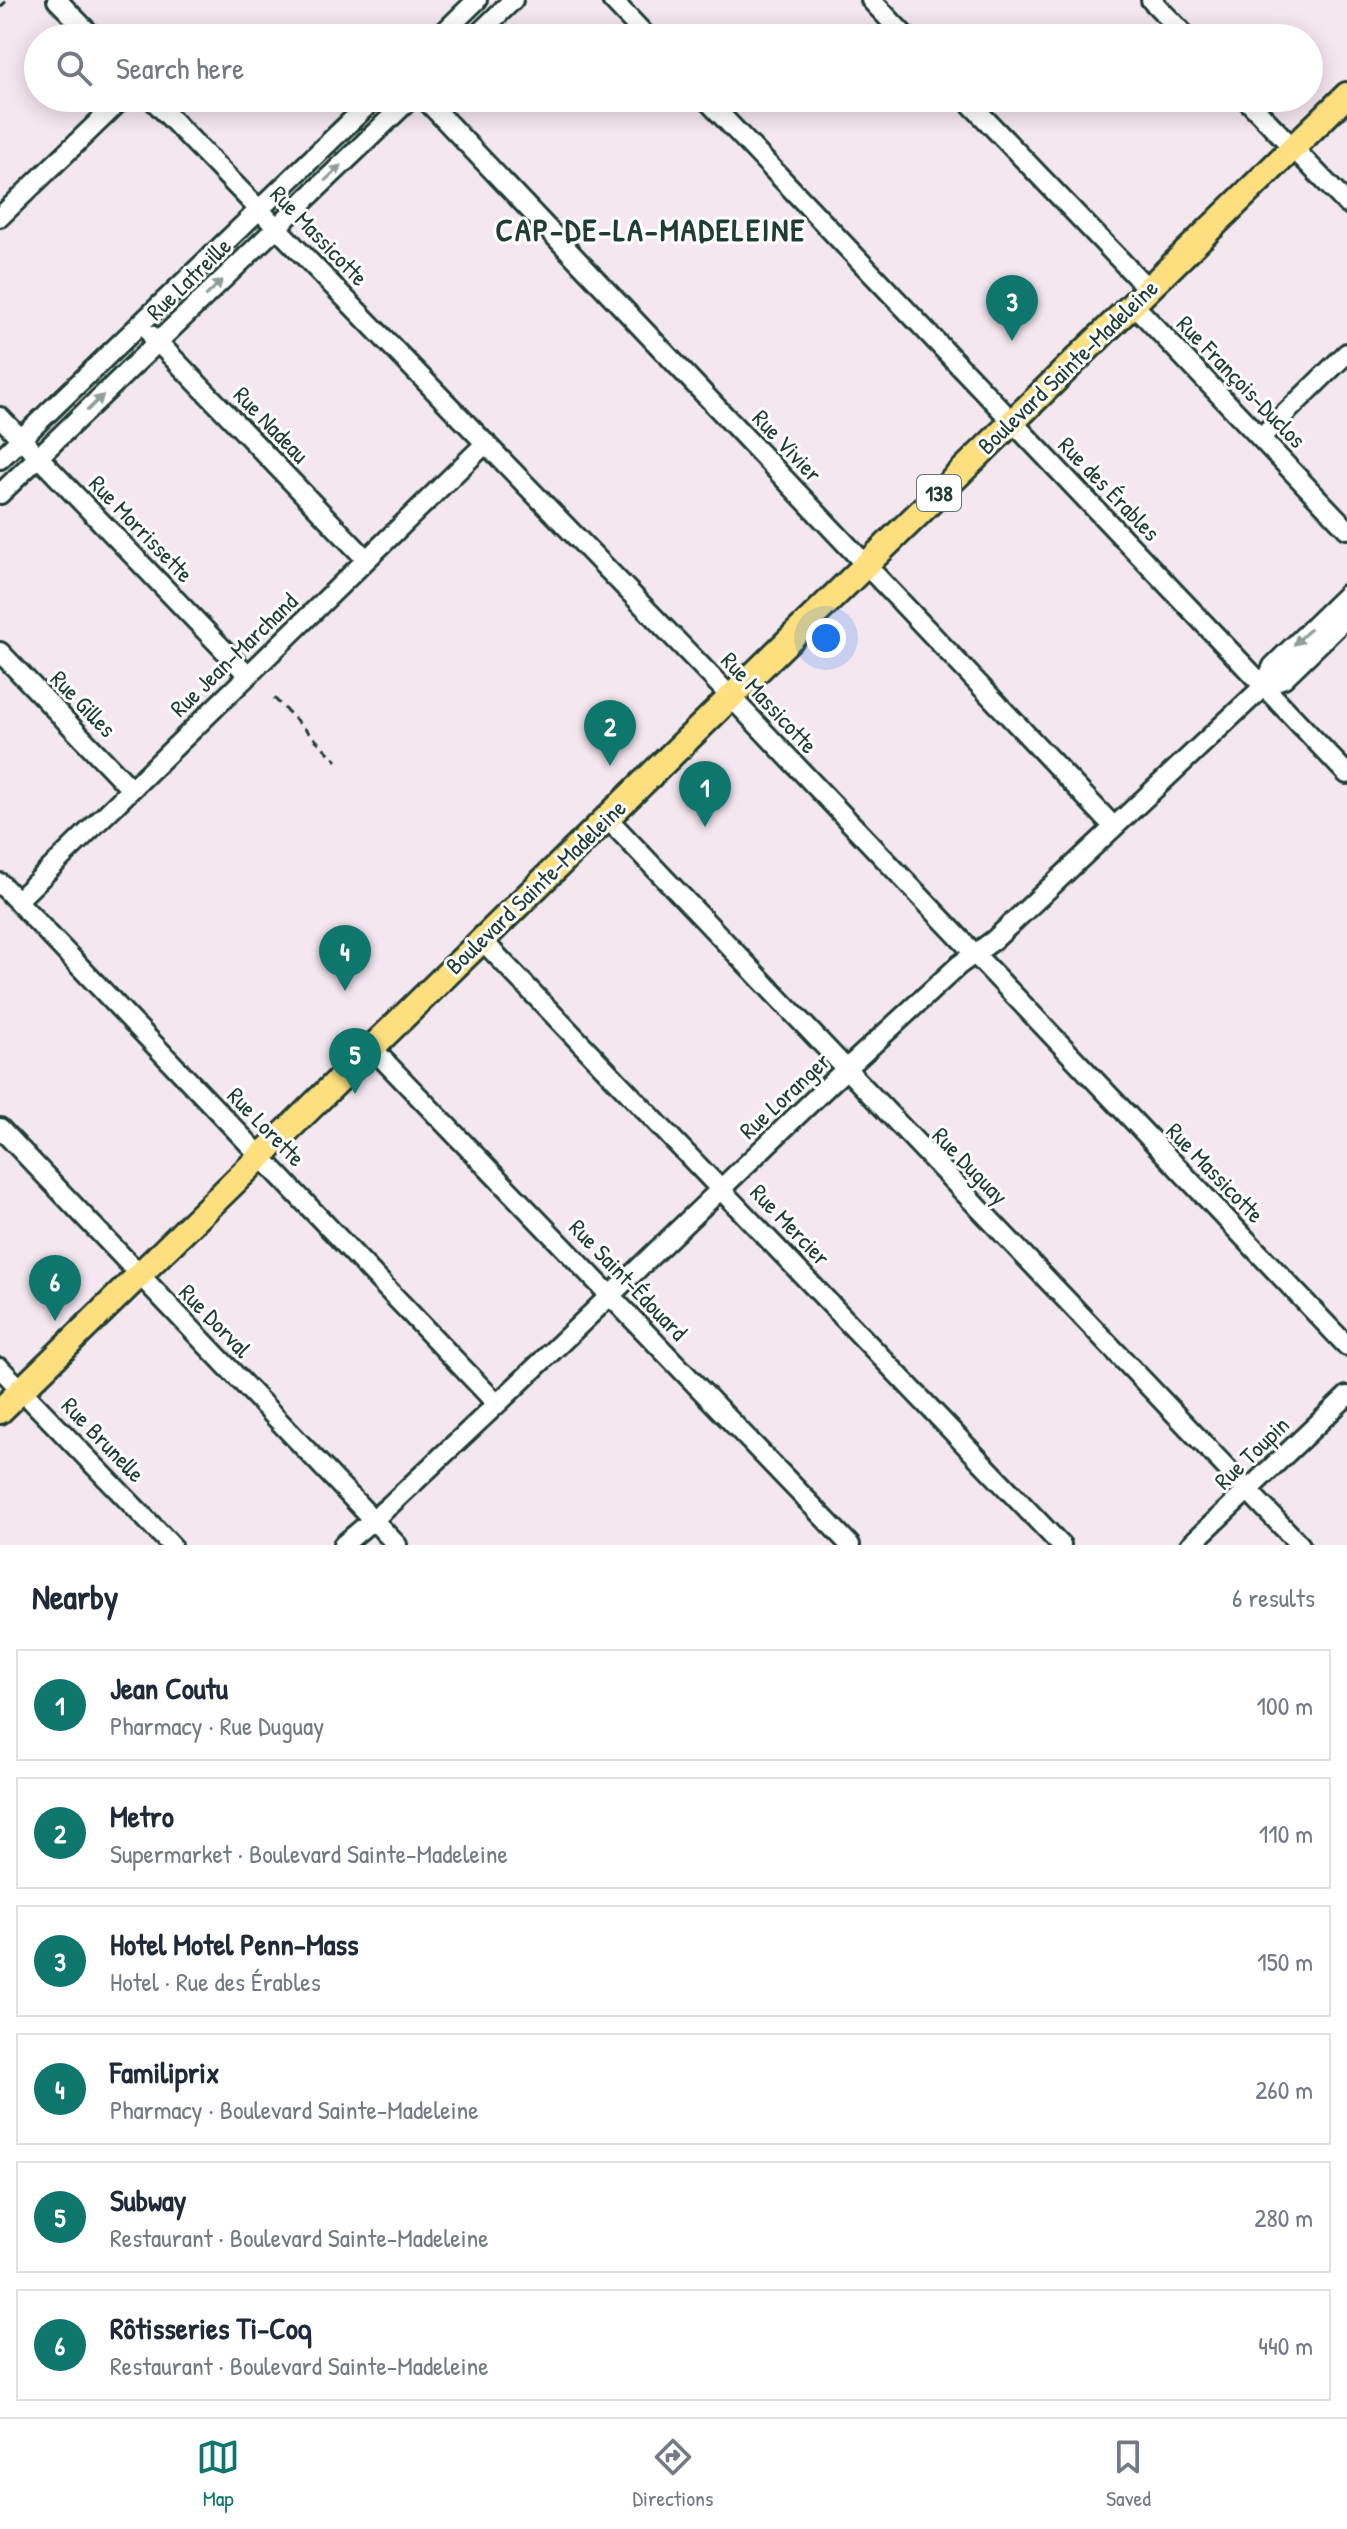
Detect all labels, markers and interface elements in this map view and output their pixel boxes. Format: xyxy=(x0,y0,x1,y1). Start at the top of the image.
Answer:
search box xyxy=(24,24,1323,112)
icon: search xyxy=(52,46,96,90)
text: Search here xyxy=(116,48,244,88)
one-way arrow xyxy=(323,164,342,183)
street label: Rue Massicotte xyxy=(264,178,376,293)
district label: CAP-DE-LA-MADELEINE xyxy=(496,208,806,251)
street label: Rue Latreille xyxy=(139,230,238,327)
street label: Boulevard Sainte-Madeleine xyxy=(970,271,1165,461)
pin: 3 xyxy=(986,275,1038,341)
one-way arrow xyxy=(204,279,223,297)
street label: Rue François-Duclos xyxy=(1170,308,1313,455)
street label: Rue Nadeau xyxy=(227,379,317,470)
one-way arrow xyxy=(85,394,104,412)
street label: Rue Vivier xyxy=(746,402,830,488)
street label: Rue des Érables xyxy=(1052,429,1168,547)
street label: Rue Morrissette xyxy=(82,468,201,589)
road number: 138 xyxy=(917,475,961,511)
street label: Rue Jean-Marchand xyxy=(163,585,304,723)
your location xyxy=(806,618,846,658)
one-way arrow xyxy=(1293,628,1312,646)
street label: Rue Massicotte xyxy=(714,645,825,760)
street label: Rue Gilles xyxy=(44,663,124,744)
pin: 2 xyxy=(584,700,636,766)
pin: 1 xyxy=(679,761,731,827)
street label: Boulevard Sainte-Madeleine xyxy=(438,791,633,981)
pin: 4 xyxy=(319,925,371,991)
pin: 5 xyxy=(329,1028,381,1094)
street label: Rue Loranger xyxy=(732,1045,837,1146)
street label: Rue Lorette xyxy=(221,1080,313,1173)
street label: Rue Massicotte xyxy=(1160,1115,1272,1230)
street label: Rue Duguay xyxy=(926,1120,1016,1211)
street label: Rue Mercier xyxy=(744,1176,838,1272)
street label: Rue Saint-Édouard xyxy=(563,1212,695,1347)
pin: 6 xyxy=(29,1255,81,1321)
street label: Rue Dorval xyxy=(173,1276,259,1365)
street label: Rue Brunelle xyxy=(55,1390,153,1489)
street label: Rue Toupin xyxy=(1207,1409,1296,1496)
text: Nearby xyxy=(32,1574,118,1620)
text: 6 results xyxy=(1232,1580,1315,1615)
text: Jean Coutu xyxy=(110,1668,228,1708)
text: 1 xyxy=(55,1688,65,1723)
text: 100 m xyxy=(1257,1688,1313,1723)
text: Pharmacy · Rue Duguay xyxy=(110,1708,324,1743)
text: Metro xyxy=(110,1796,174,1836)
text: 2 xyxy=(54,1816,66,1851)
text: 110 m xyxy=(1259,1816,1313,1851)
text: Supermarket · Boulevard Sainte-Madeleine xyxy=(110,1836,508,1871)
text: Hotel Motel Penn-Mass xyxy=(110,1924,359,1964)
text: 3 xyxy=(54,1944,66,1979)
text: 150 m xyxy=(1257,1944,1313,1979)
text: Hotel · Rue des Érables xyxy=(110,1964,321,1999)
text: Familiprix xyxy=(110,2052,219,2092)
text: 4 xyxy=(55,2072,65,2107)
text: 260 m xyxy=(1255,2072,1313,2107)
text: Pharmacy · Boulevard Sainte-Madeleine xyxy=(110,2092,479,2127)
text: Subway xyxy=(110,2180,186,2220)
text: 5 xyxy=(55,2200,66,2235)
text: 280 m xyxy=(1254,2200,1313,2235)
text: Restaurant · Boulevard Sainte-Madeleine xyxy=(110,2220,489,2255)
text: Rôtisseries Ti-Coq xyxy=(110,2308,312,2348)
text: 6 xyxy=(55,2328,65,2363)
text: 440 m xyxy=(1258,2328,1313,2363)
text: Restaurant · Boulevard Sainte-Madeleine xyxy=(110,2348,489,2383)
tab: Map xyxy=(196,2435,240,2513)
tab: Directions xyxy=(633,2435,714,2513)
tab: Saved xyxy=(1106,2435,1151,2513)

